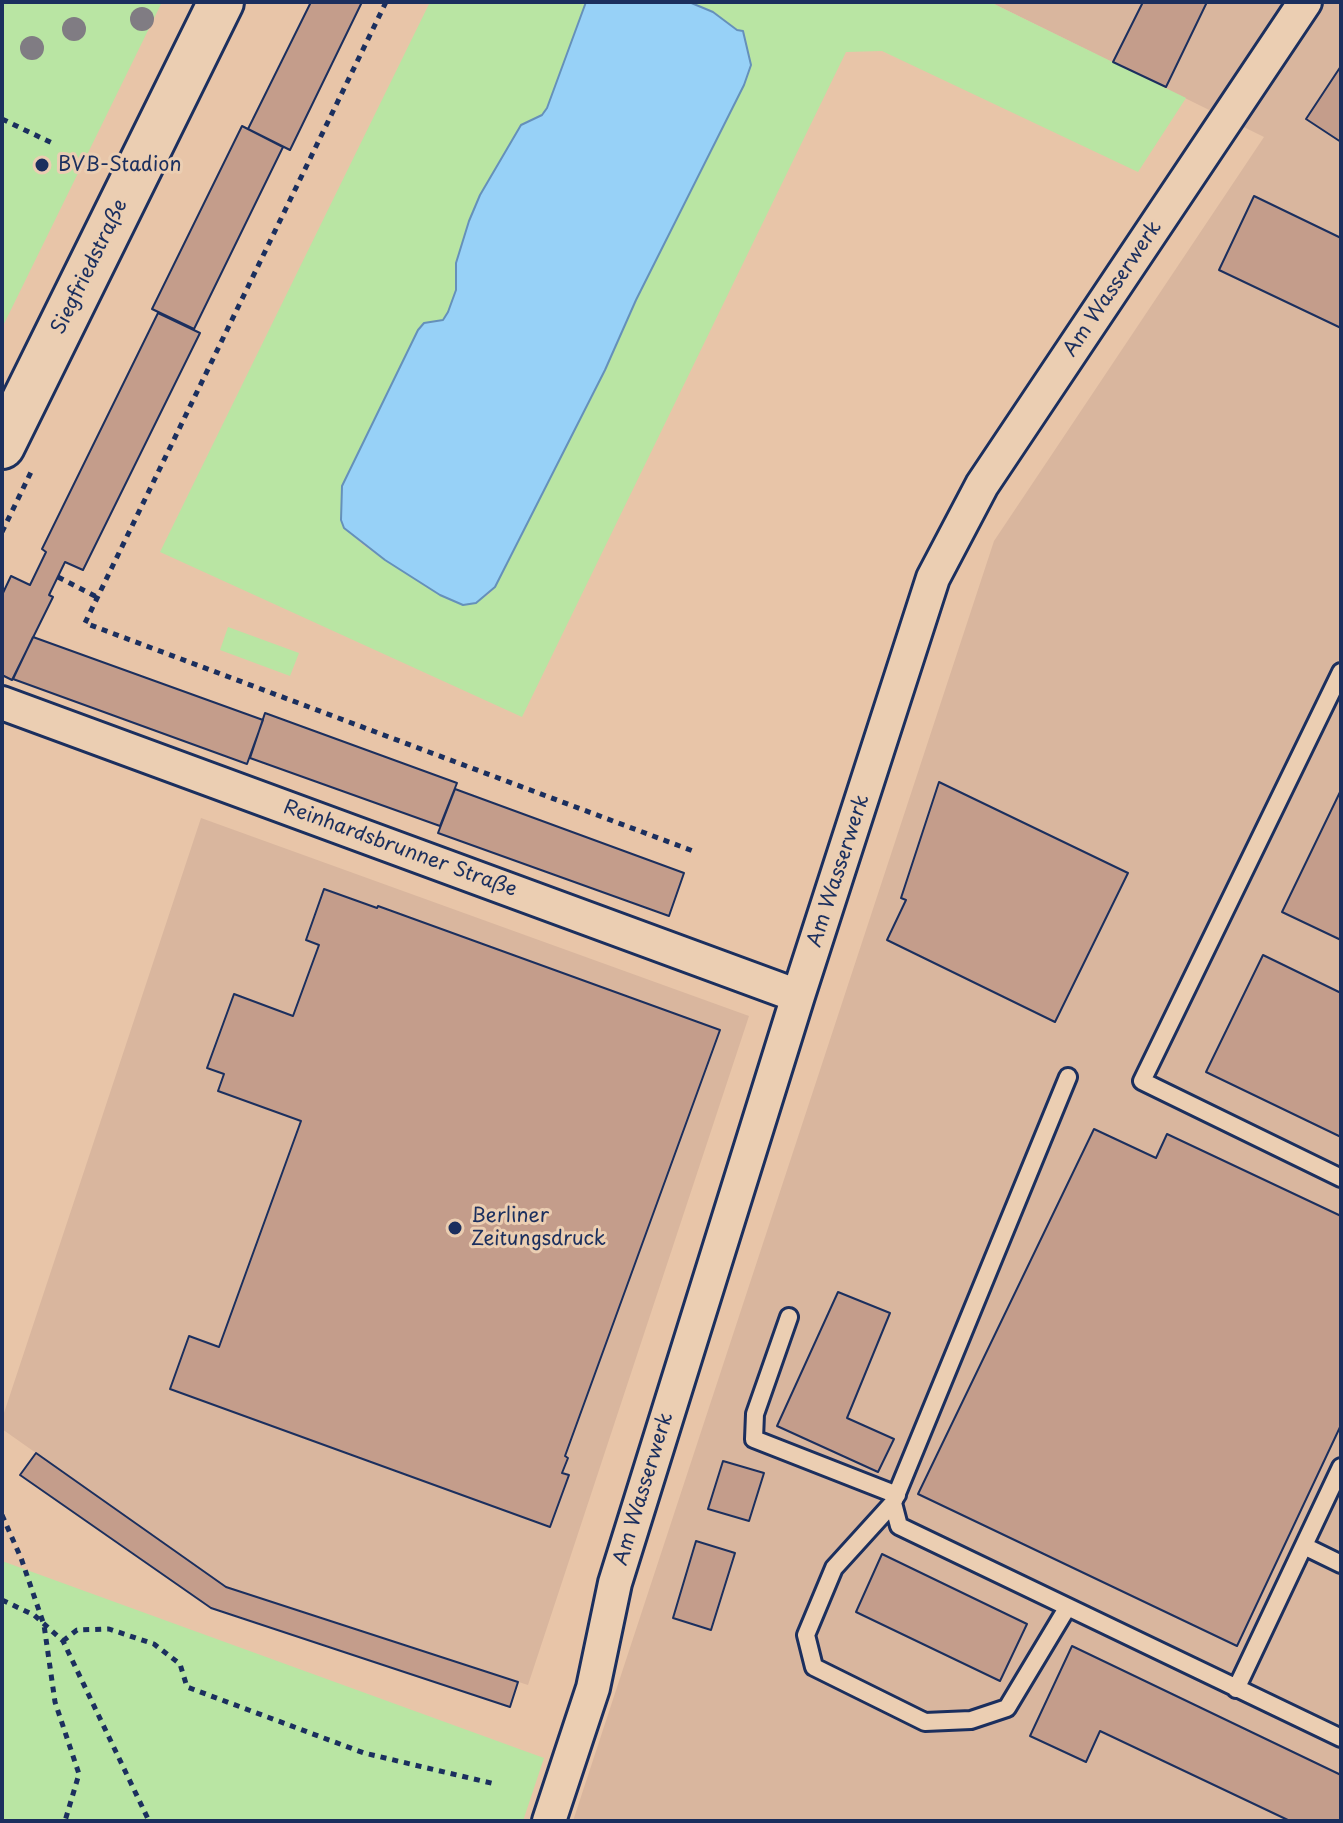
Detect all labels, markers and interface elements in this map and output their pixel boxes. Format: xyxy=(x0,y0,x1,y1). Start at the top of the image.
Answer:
place label: BVB-Stadion xyxy=(58,153,181,177)
marker: BVB-Stadion xyxy=(33,156,51,174)
street label: Siegfriedstraße xyxy=(47,195,133,339)
street label: Am Wasserwerk xyxy=(1059,217,1167,361)
street label: Am Wasserwerk xyxy=(803,792,875,950)
street label: Reinhardsbrunner Straße xyxy=(280,796,520,902)
place label: Berliner Zeitungsdruck xyxy=(471,1204,606,1251)
marker: Berliner Zeitungsdruck xyxy=(446,1219,464,1237)
street label: Am Wasserwerk xyxy=(609,1410,679,1568)

